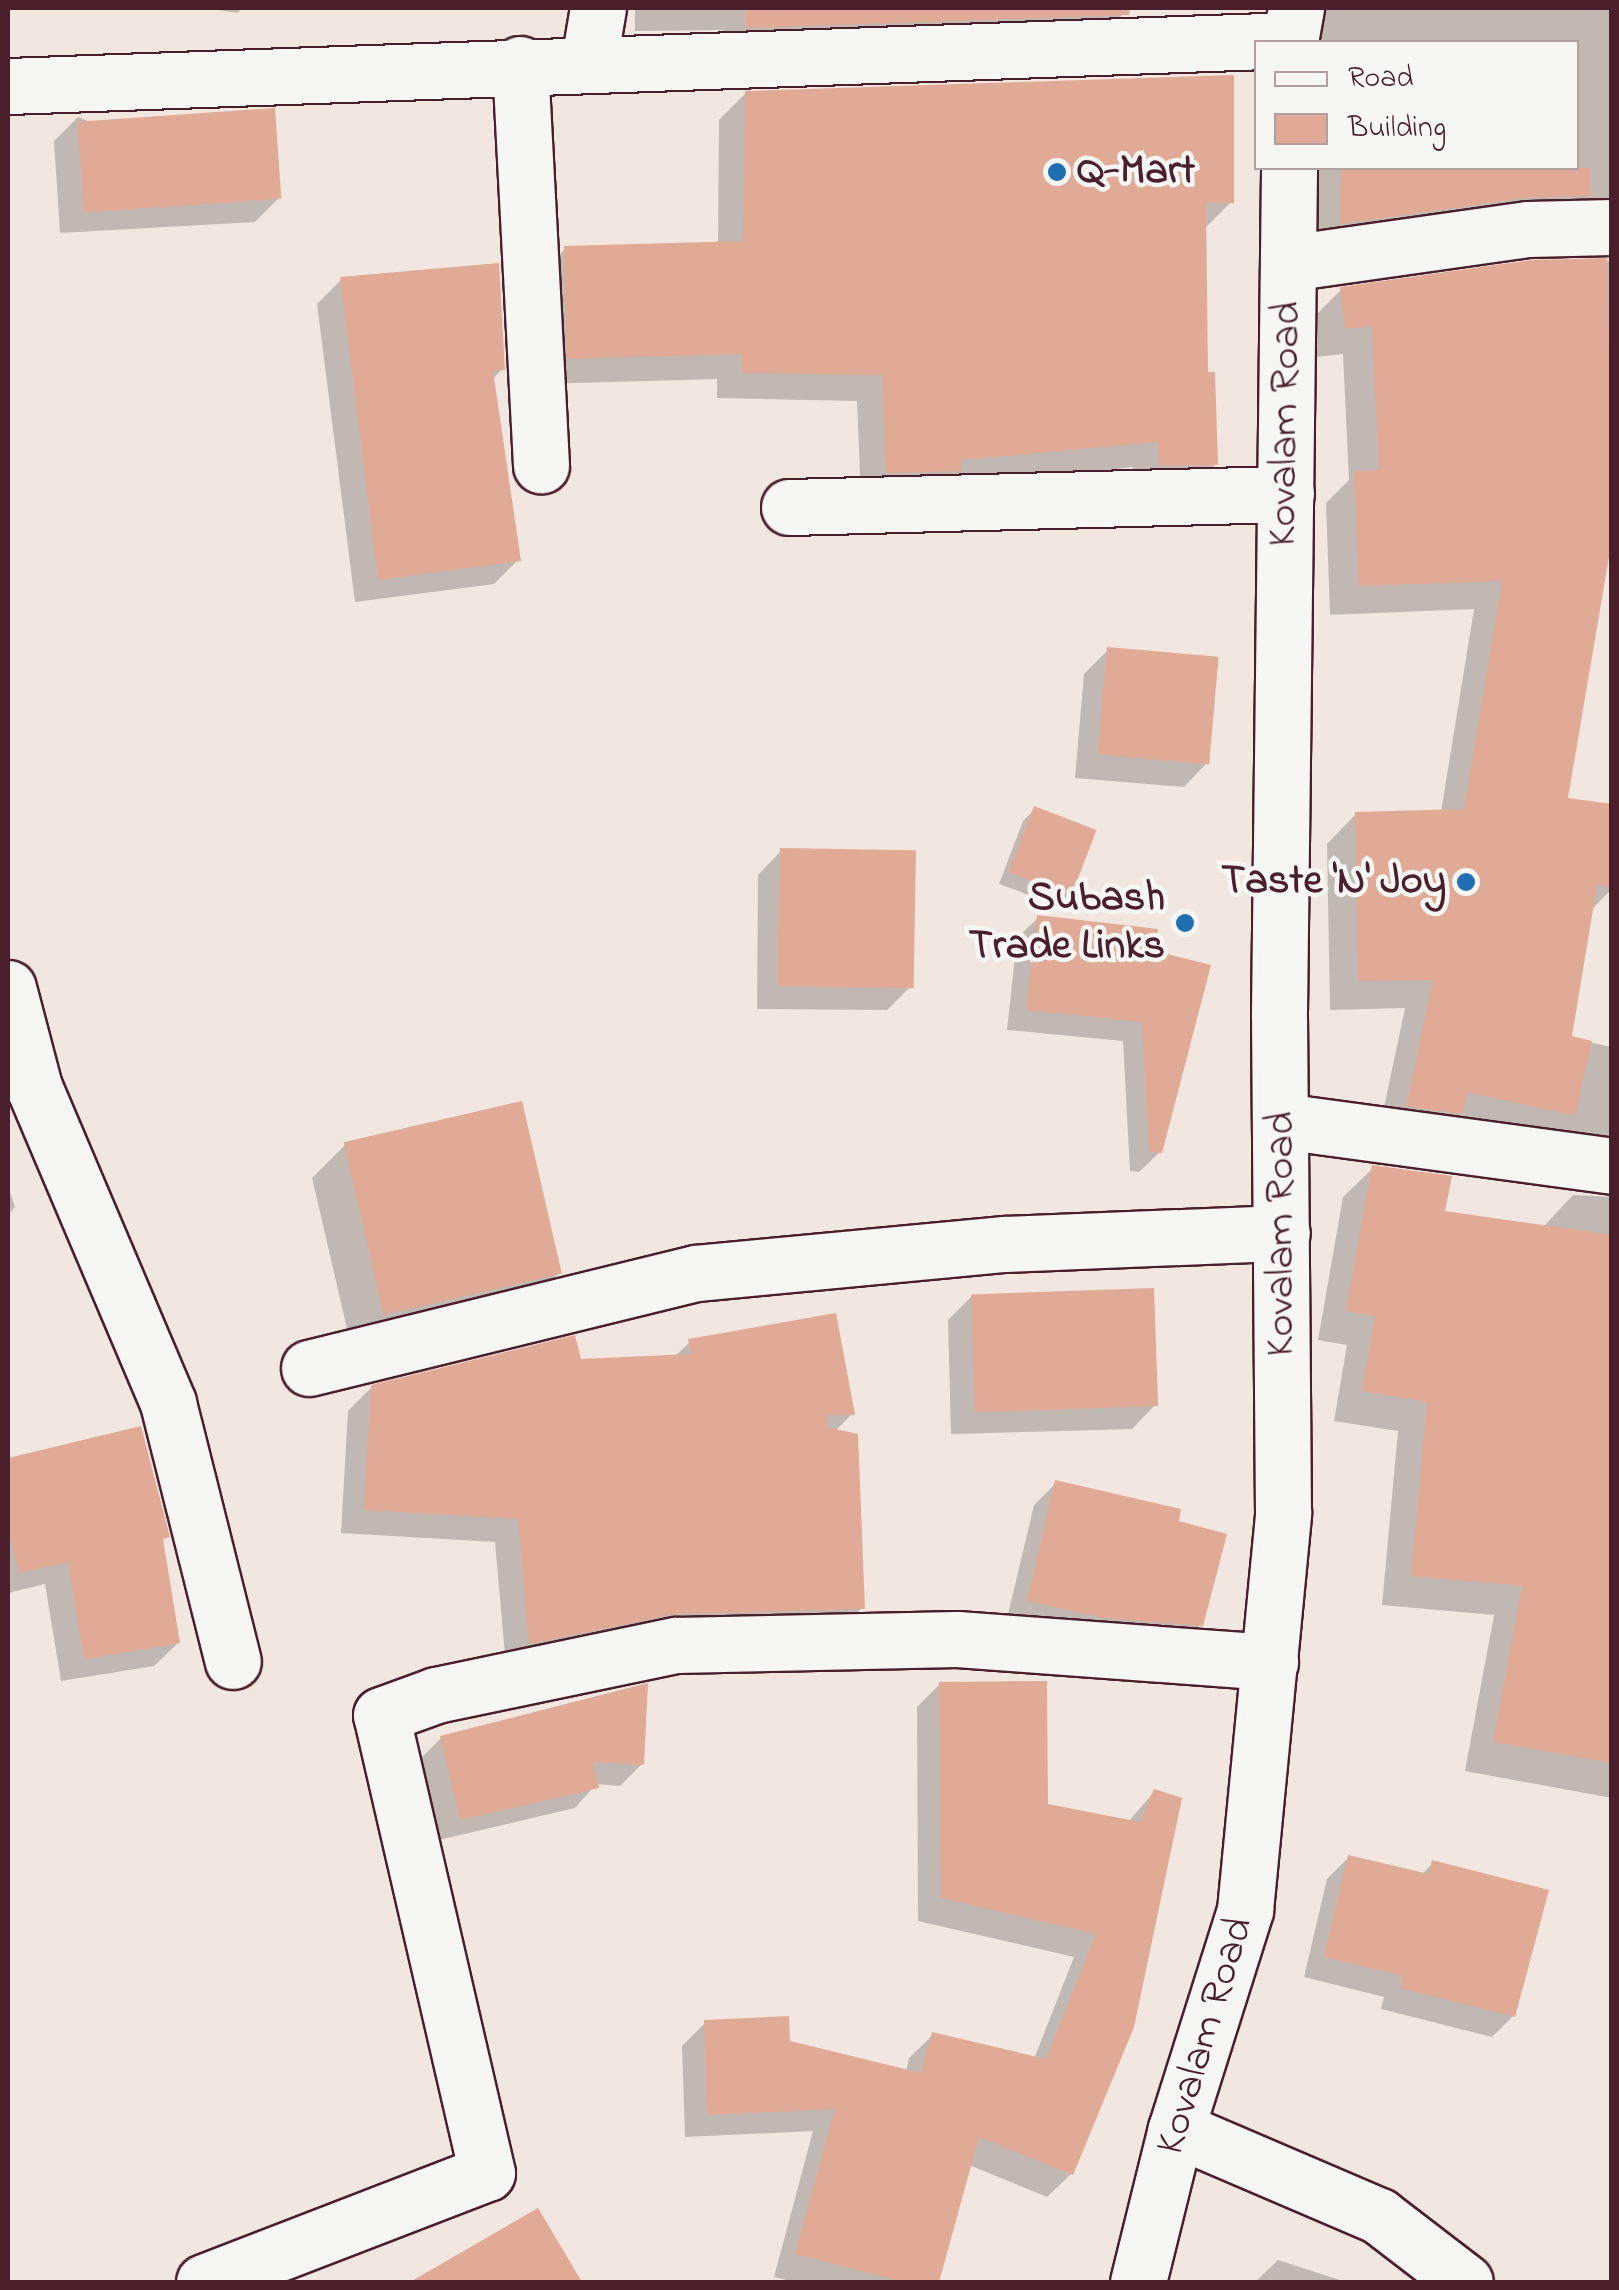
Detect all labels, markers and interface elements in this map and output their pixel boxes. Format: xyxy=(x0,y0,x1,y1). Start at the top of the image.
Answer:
legend xyxy=(1254,40,1579,170)
text: Road xyxy=(1348,57,1413,101)
text: Building xyxy=(1348,107,1446,151)
place label: Q-Mart xyxy=(1077,147,1195,197)
marker: Q-Mart xyxy=(1046,161,1068,183)
street label: Kovalam Road xyxy=(1259,301,1313,547)
place label: Taste 'N' Joy xyxy=(1221,857,1446,907)
marker: Taste 'N' Joy xyxy=(1455,871,1477,893)
place label: Subash Trade Links xyxy=(969,874,1165,972)
marker: Subash Trade Links xyxy=(1174,912,1196,934)
street label: Kovalam Road xyxy=(1257,1111,1307,1357)
street label: Kovalam Road xyxy=(1146,1911,1266,2161)

